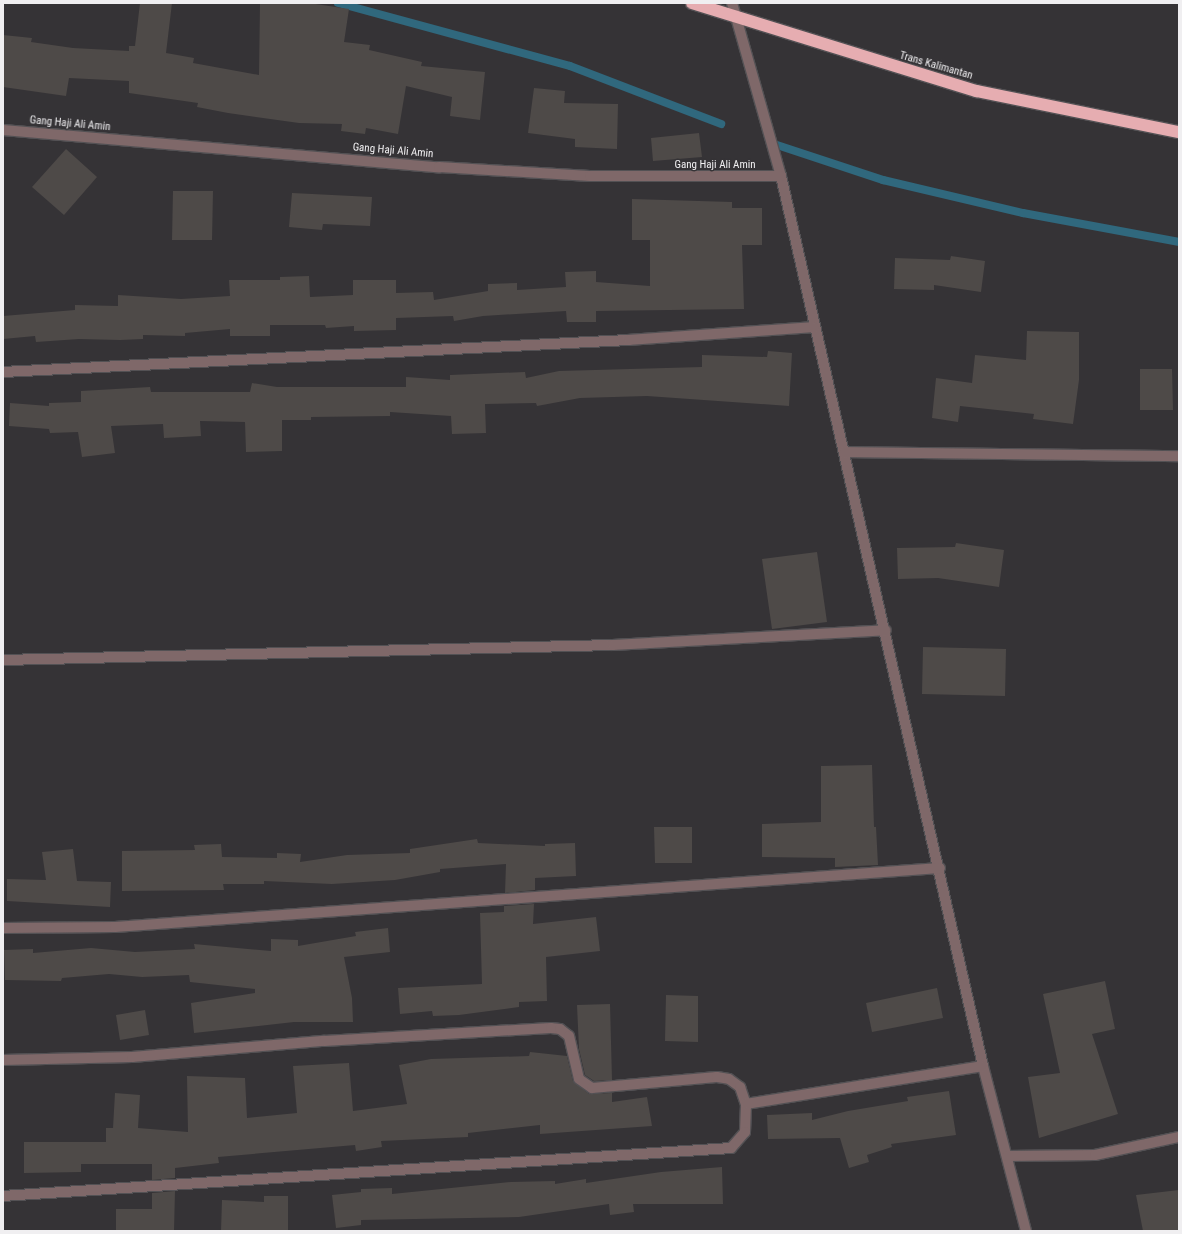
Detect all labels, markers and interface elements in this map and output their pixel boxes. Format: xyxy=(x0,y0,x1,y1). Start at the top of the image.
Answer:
street label: Trans Kalimantan xyxy=(898,49,974,83)
street label: Gang Haji Ali Amin xyxy=(29,114,111,134)
street label: Gang Haji Ali Amin xyxy=(352,141,434,161)
street label: Gang Haji Ali Amin xyxy=(674,158,756,172)

